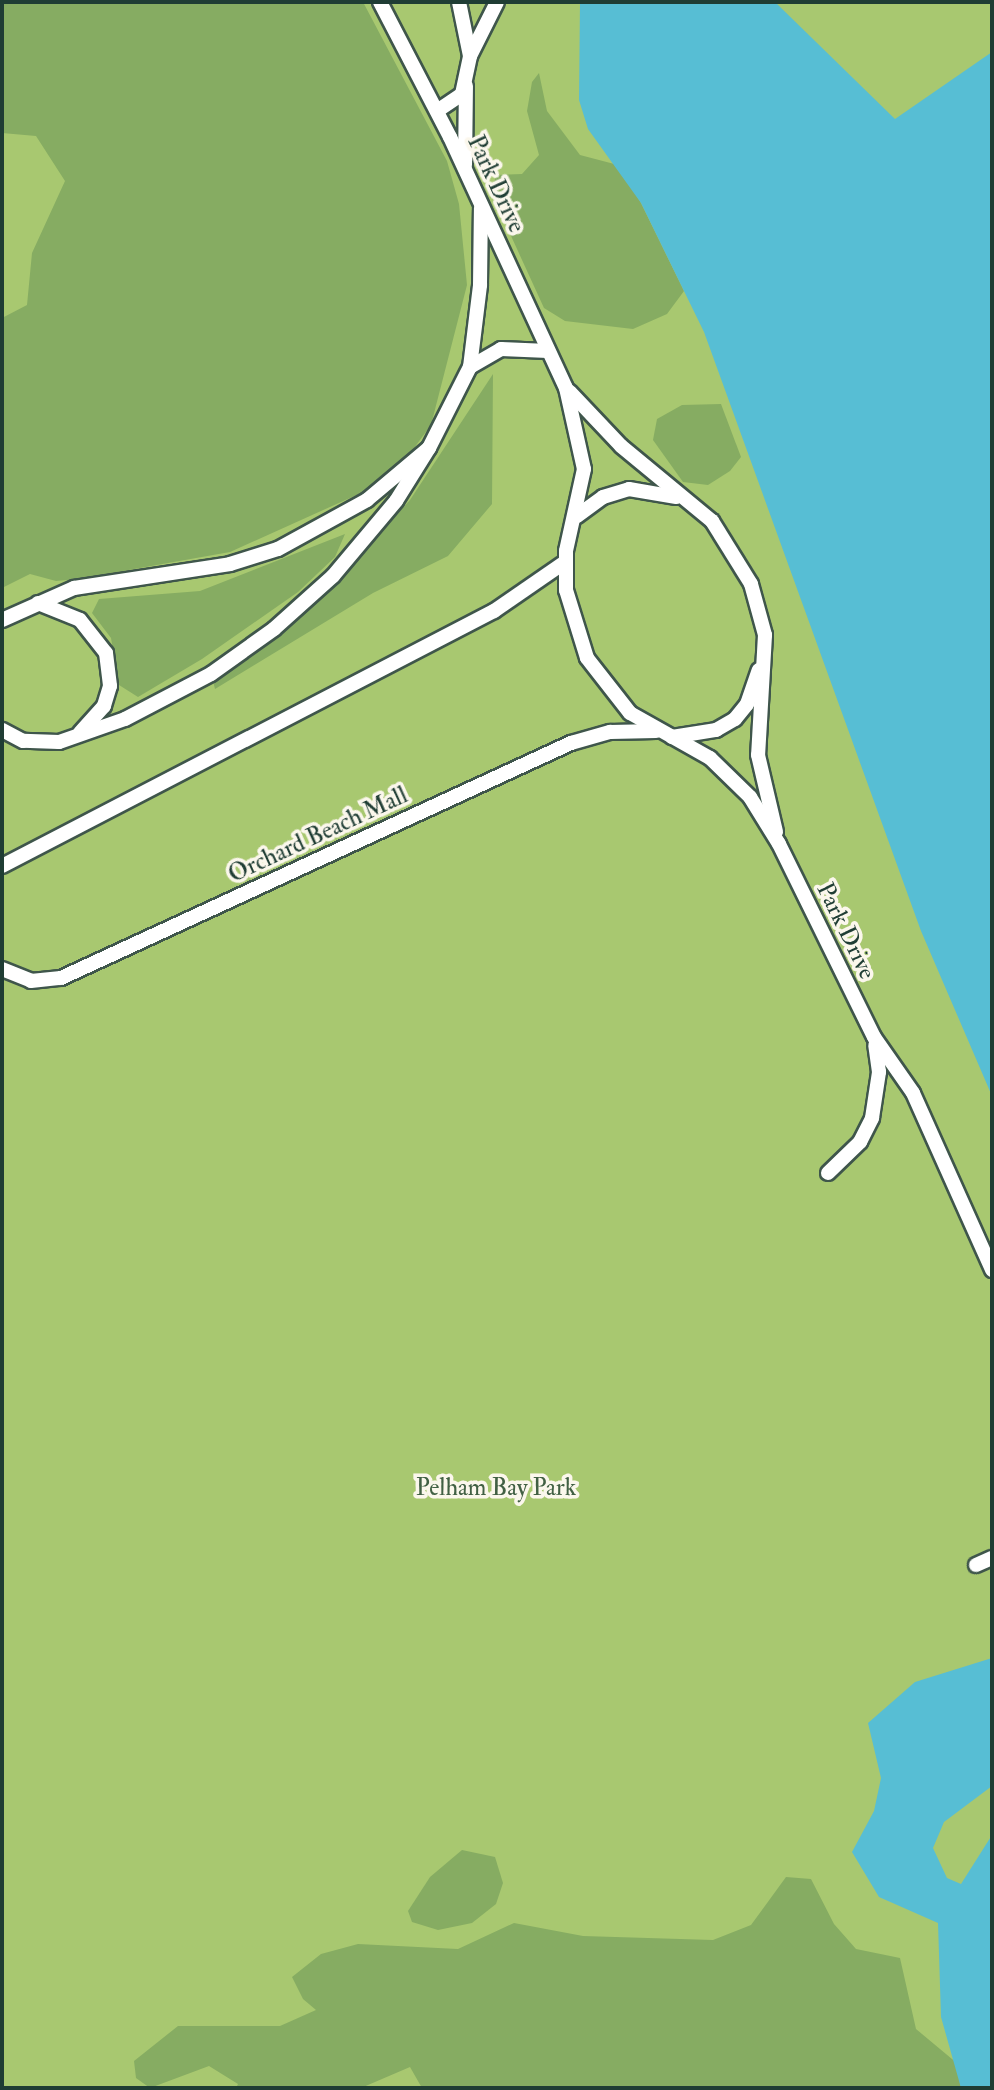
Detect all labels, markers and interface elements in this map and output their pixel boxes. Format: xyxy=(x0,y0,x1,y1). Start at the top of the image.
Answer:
street label: Park Drive xyxy=(461,131,531,237)
street label: Orchard Beach Mall xyxy=(224,781,412,889)
street label: Park Drive xyxy=(810,878,882,984)
park label: Pelham Bay Park xyxy=(416,1474,576,1502)

